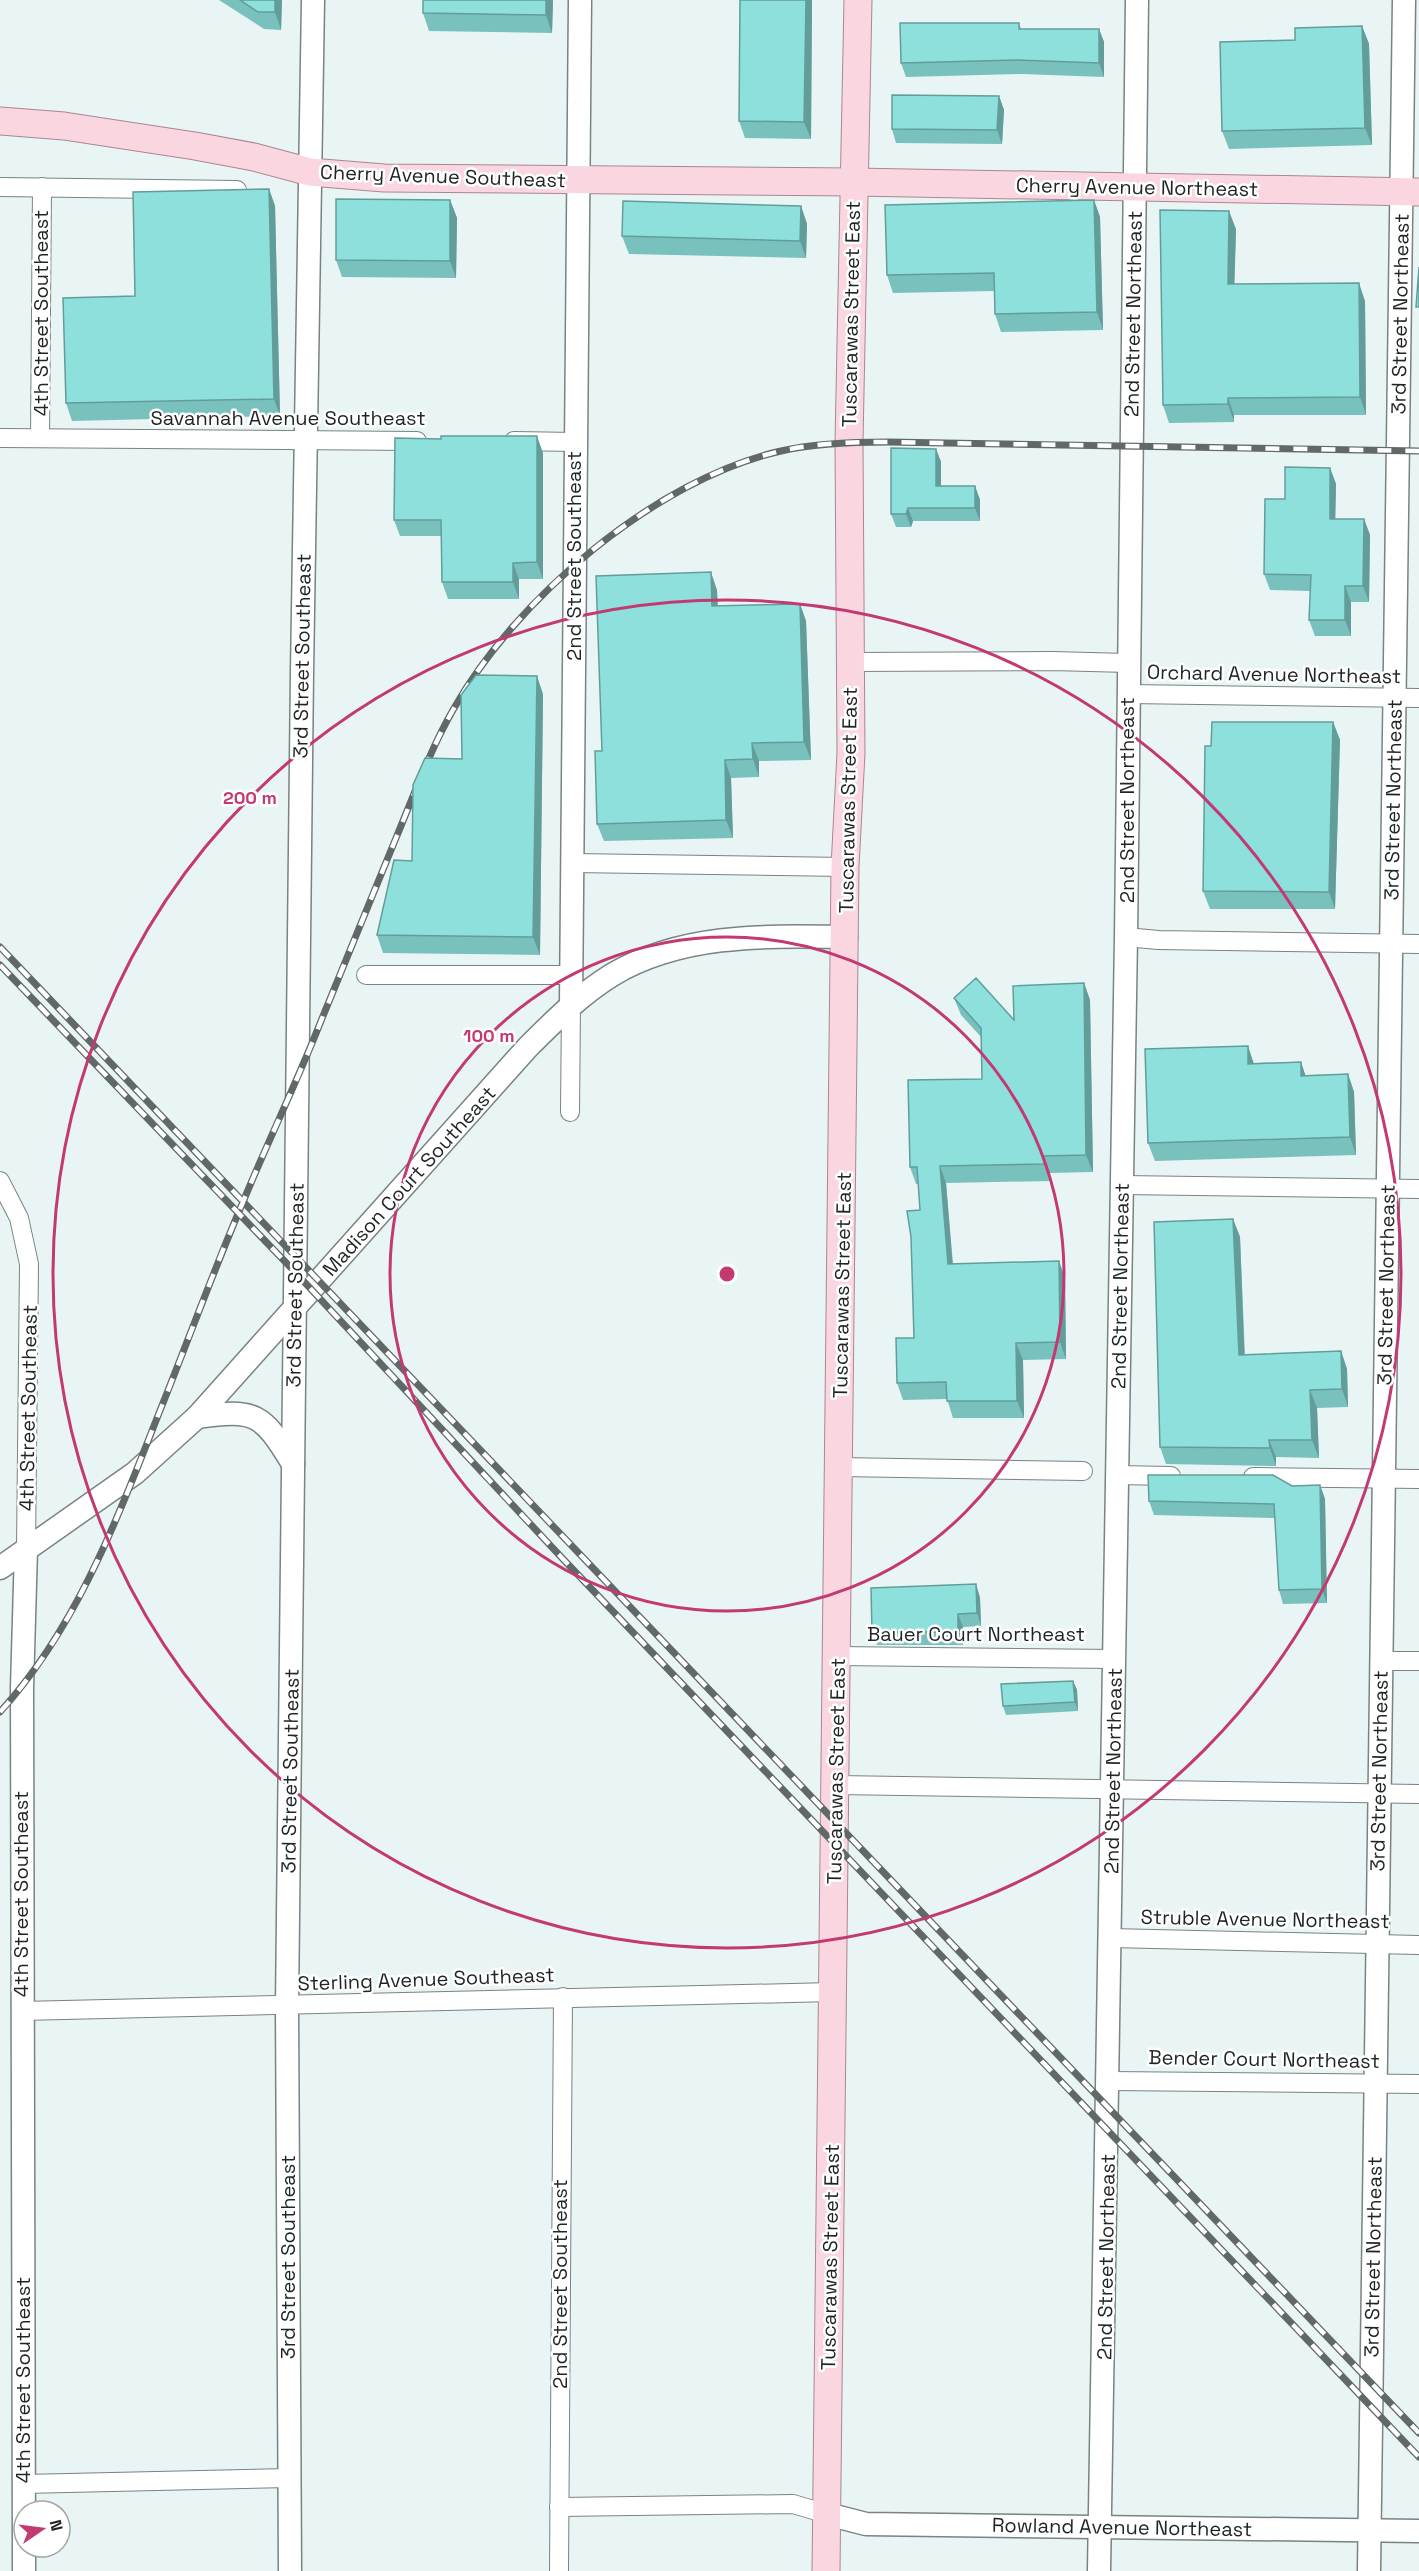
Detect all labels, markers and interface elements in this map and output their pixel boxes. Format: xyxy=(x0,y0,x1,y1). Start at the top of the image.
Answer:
street label: Cherry Avenue Southeast xyxy=(320,159,566,193)
street label: Cherry Avenue Northeast xyxy=(1016,172,1258,202)
street label: Tuscarawas Street East xyxy=(836,201,866,427)
street label: 4th Street Southeast xyxy=(28,210,54,416)
street label: 2nd Street Northeast xyxy=(1118,211,1148,417)
street label: 3rd Street Northeast xyxy=(1385,213,1415,415)
street label: Savannah Avenue Southeast xyxy=(150,405,426,431)
street label: 2nd Street Southeast xyxy=(561,451,587,661)
street label: 3rd Street Southeast xyxy=(287,553,317,759)
street label: Orchard Avenue Northeast xyxy=(1147,659,1401,689)
street label: Tuscarawas Street East xyxy=(833,687,863,913)
street label: 2nd Street Northeast xyxy=(1114,697,1140,903)
street label: 3rd Street Northeast xyxy=(1378,699,1408,901)
text: 200 m xyxy=(223,786,277,809)
text: 100 m xyxy=(463,1024,515,1047)
street label: Madison Court Southeast xyxy=(317,1081,501,1281)
street label: Tuscarawas Street East xyxy=(827,1172,857,1398)
street label: 3rd Street Southeast xyxy=(280,1182,310,1388)
street label: 2nd Street Northeast xyxy=(1105,1183,1135,1389)
street label: 3rd Street Northeast xyxy=(1371,1184,1401,1386)
centre of rings xyxy=(717,1264,737,1284)
street label: 4th Street Southeast xyxy=(13,1305,43,1511)
street label: Bauer Court Northeast xyxy=(867,1621,1085,1647)
street label: Tuscarawas Street East xyxy=(821,1658,851,1884)
street label: 3rd Street Southeast xyxy=(275,1668,305,1874)
street label: 2nd Street Northeast xyxy=(1098,1668,1128,1874)
street label: 3rd Street Northeast xyxy=(1364,1670,1394,1872)
street label: 4th Street Southeast xyxy=(8,1791,34,1997)
street label: Struble Avenue Northeast xyxy=(1140,1904,1390,1934)
street label: Sterling Avenue Southeast xyxy=(297,1962,555,1996)
street label: Bender Court Northeast xyxy=(1148,2044,1380,2074)
street label: Tuscarawas Street East xyxy=(815,2144,845,2370)
street label: 2nd Street Northeast xyxy=(1091,2154,1121,2360)
street label: 3rd Street Southeast xyxy=(275,2155,301,2359)
street label: 3rd Street Northeast xyxy=(1358,2156,1388,2358)
street label: 2nd Street Southeast xyxy=(547,2179,573,2389)
street label: 4th Street Southeast xyxy=(10,2277,36,2483)
north arrow xyxy=(12,2499,72,2559)
street label: Rowland Avenue Northeast xyxy=(992,2512,1252,2542)
text: N xyxy=(45,2518,68,2533)

